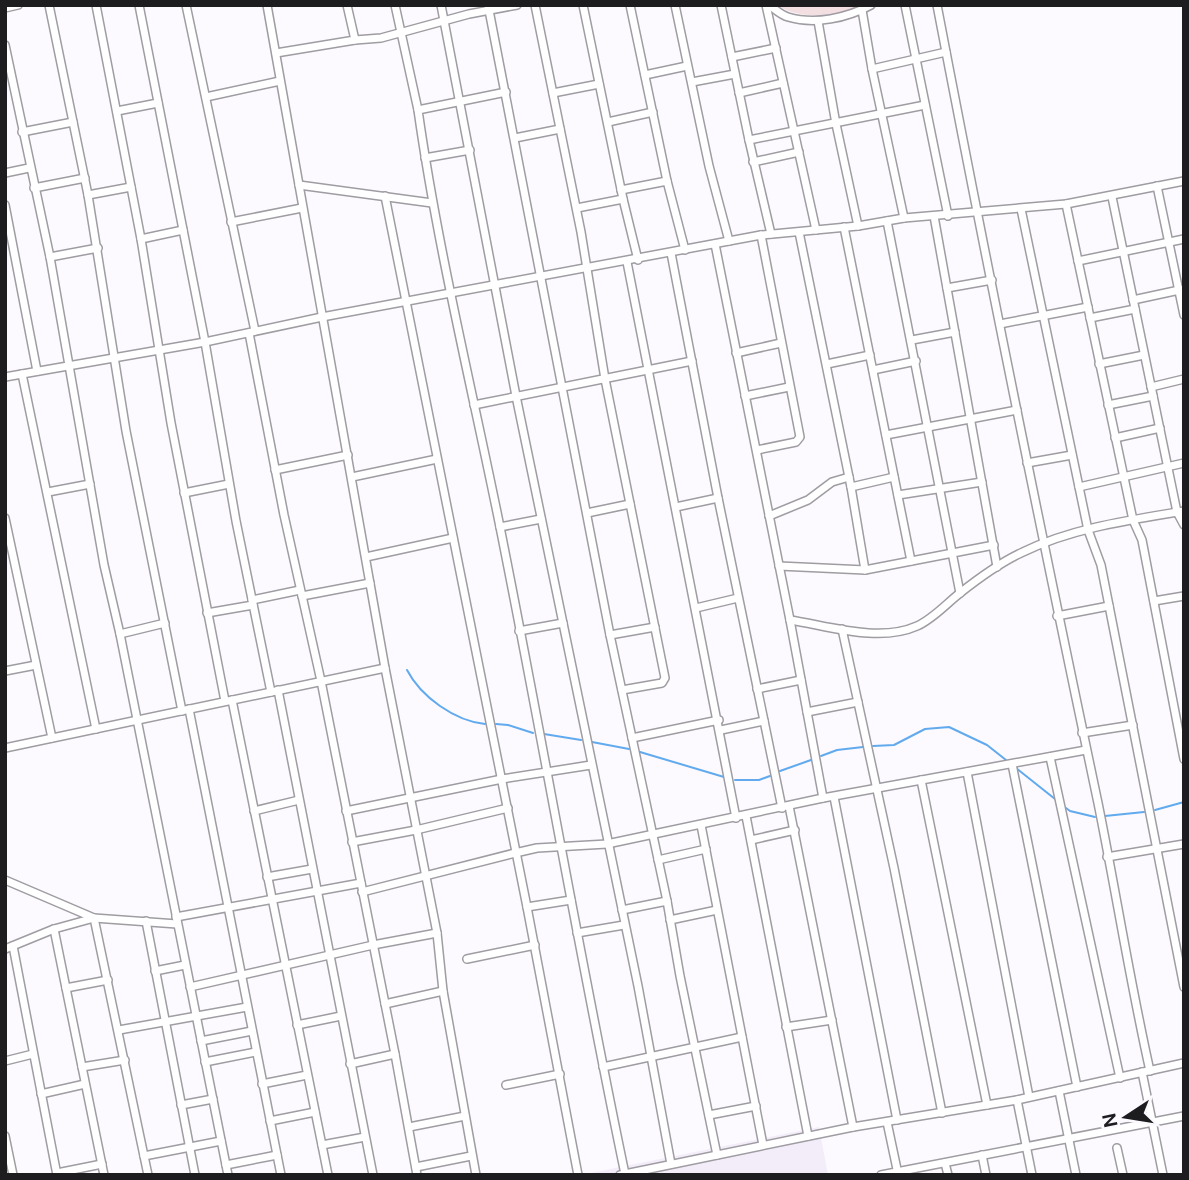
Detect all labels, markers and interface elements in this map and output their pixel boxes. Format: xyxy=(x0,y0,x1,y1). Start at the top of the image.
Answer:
north arrow xyxy=(1091,1082,1161,1152)
text: N xyxy=(1096,1111,1124,1130)

